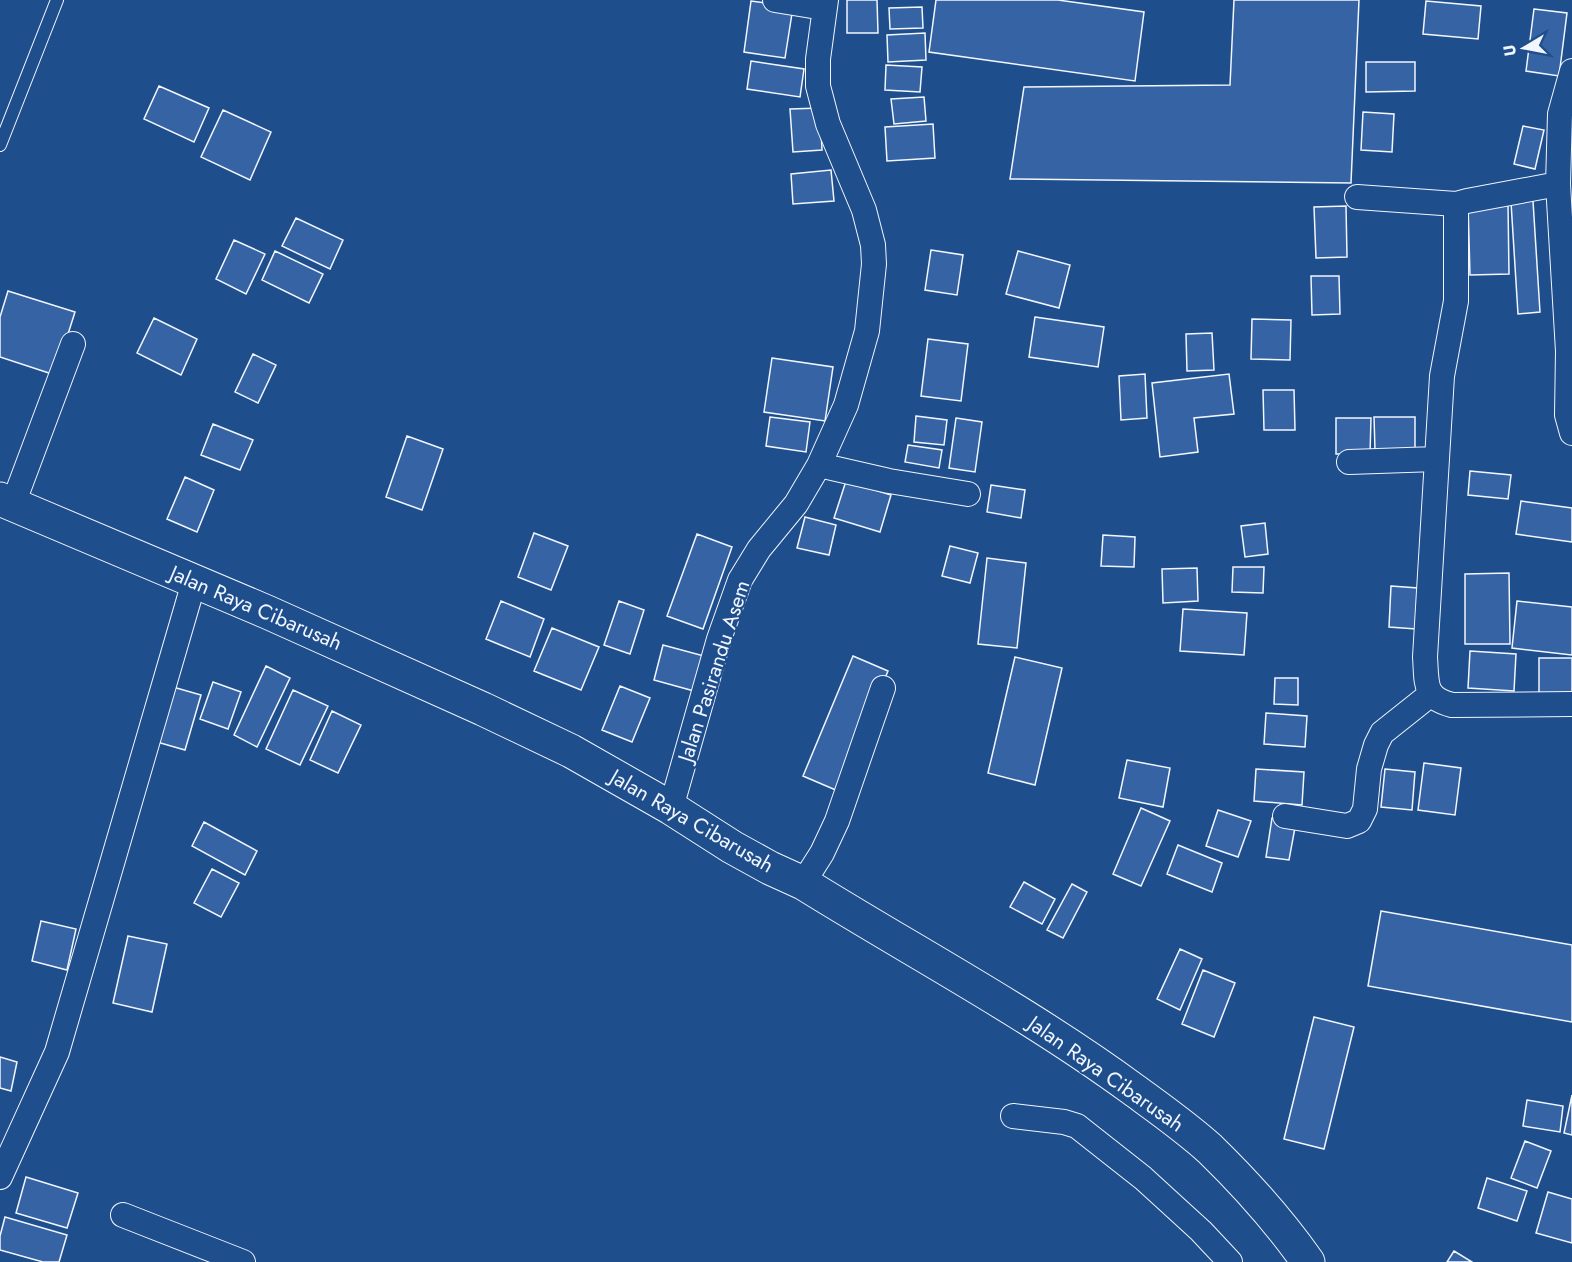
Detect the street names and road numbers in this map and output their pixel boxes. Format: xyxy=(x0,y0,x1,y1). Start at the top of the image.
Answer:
street label: Jalan Raya Cibarusah xyxy=(162,557,347,658)
street label: Jalan Pasirandu Asem xyxy=(670,576,758,769)
street label: Jalan Raya Cibarusah xyxy=(602,760,779,880)
street label: Jalan Raya Cibarusah xyxy=(1019,1007,1190,1139)

